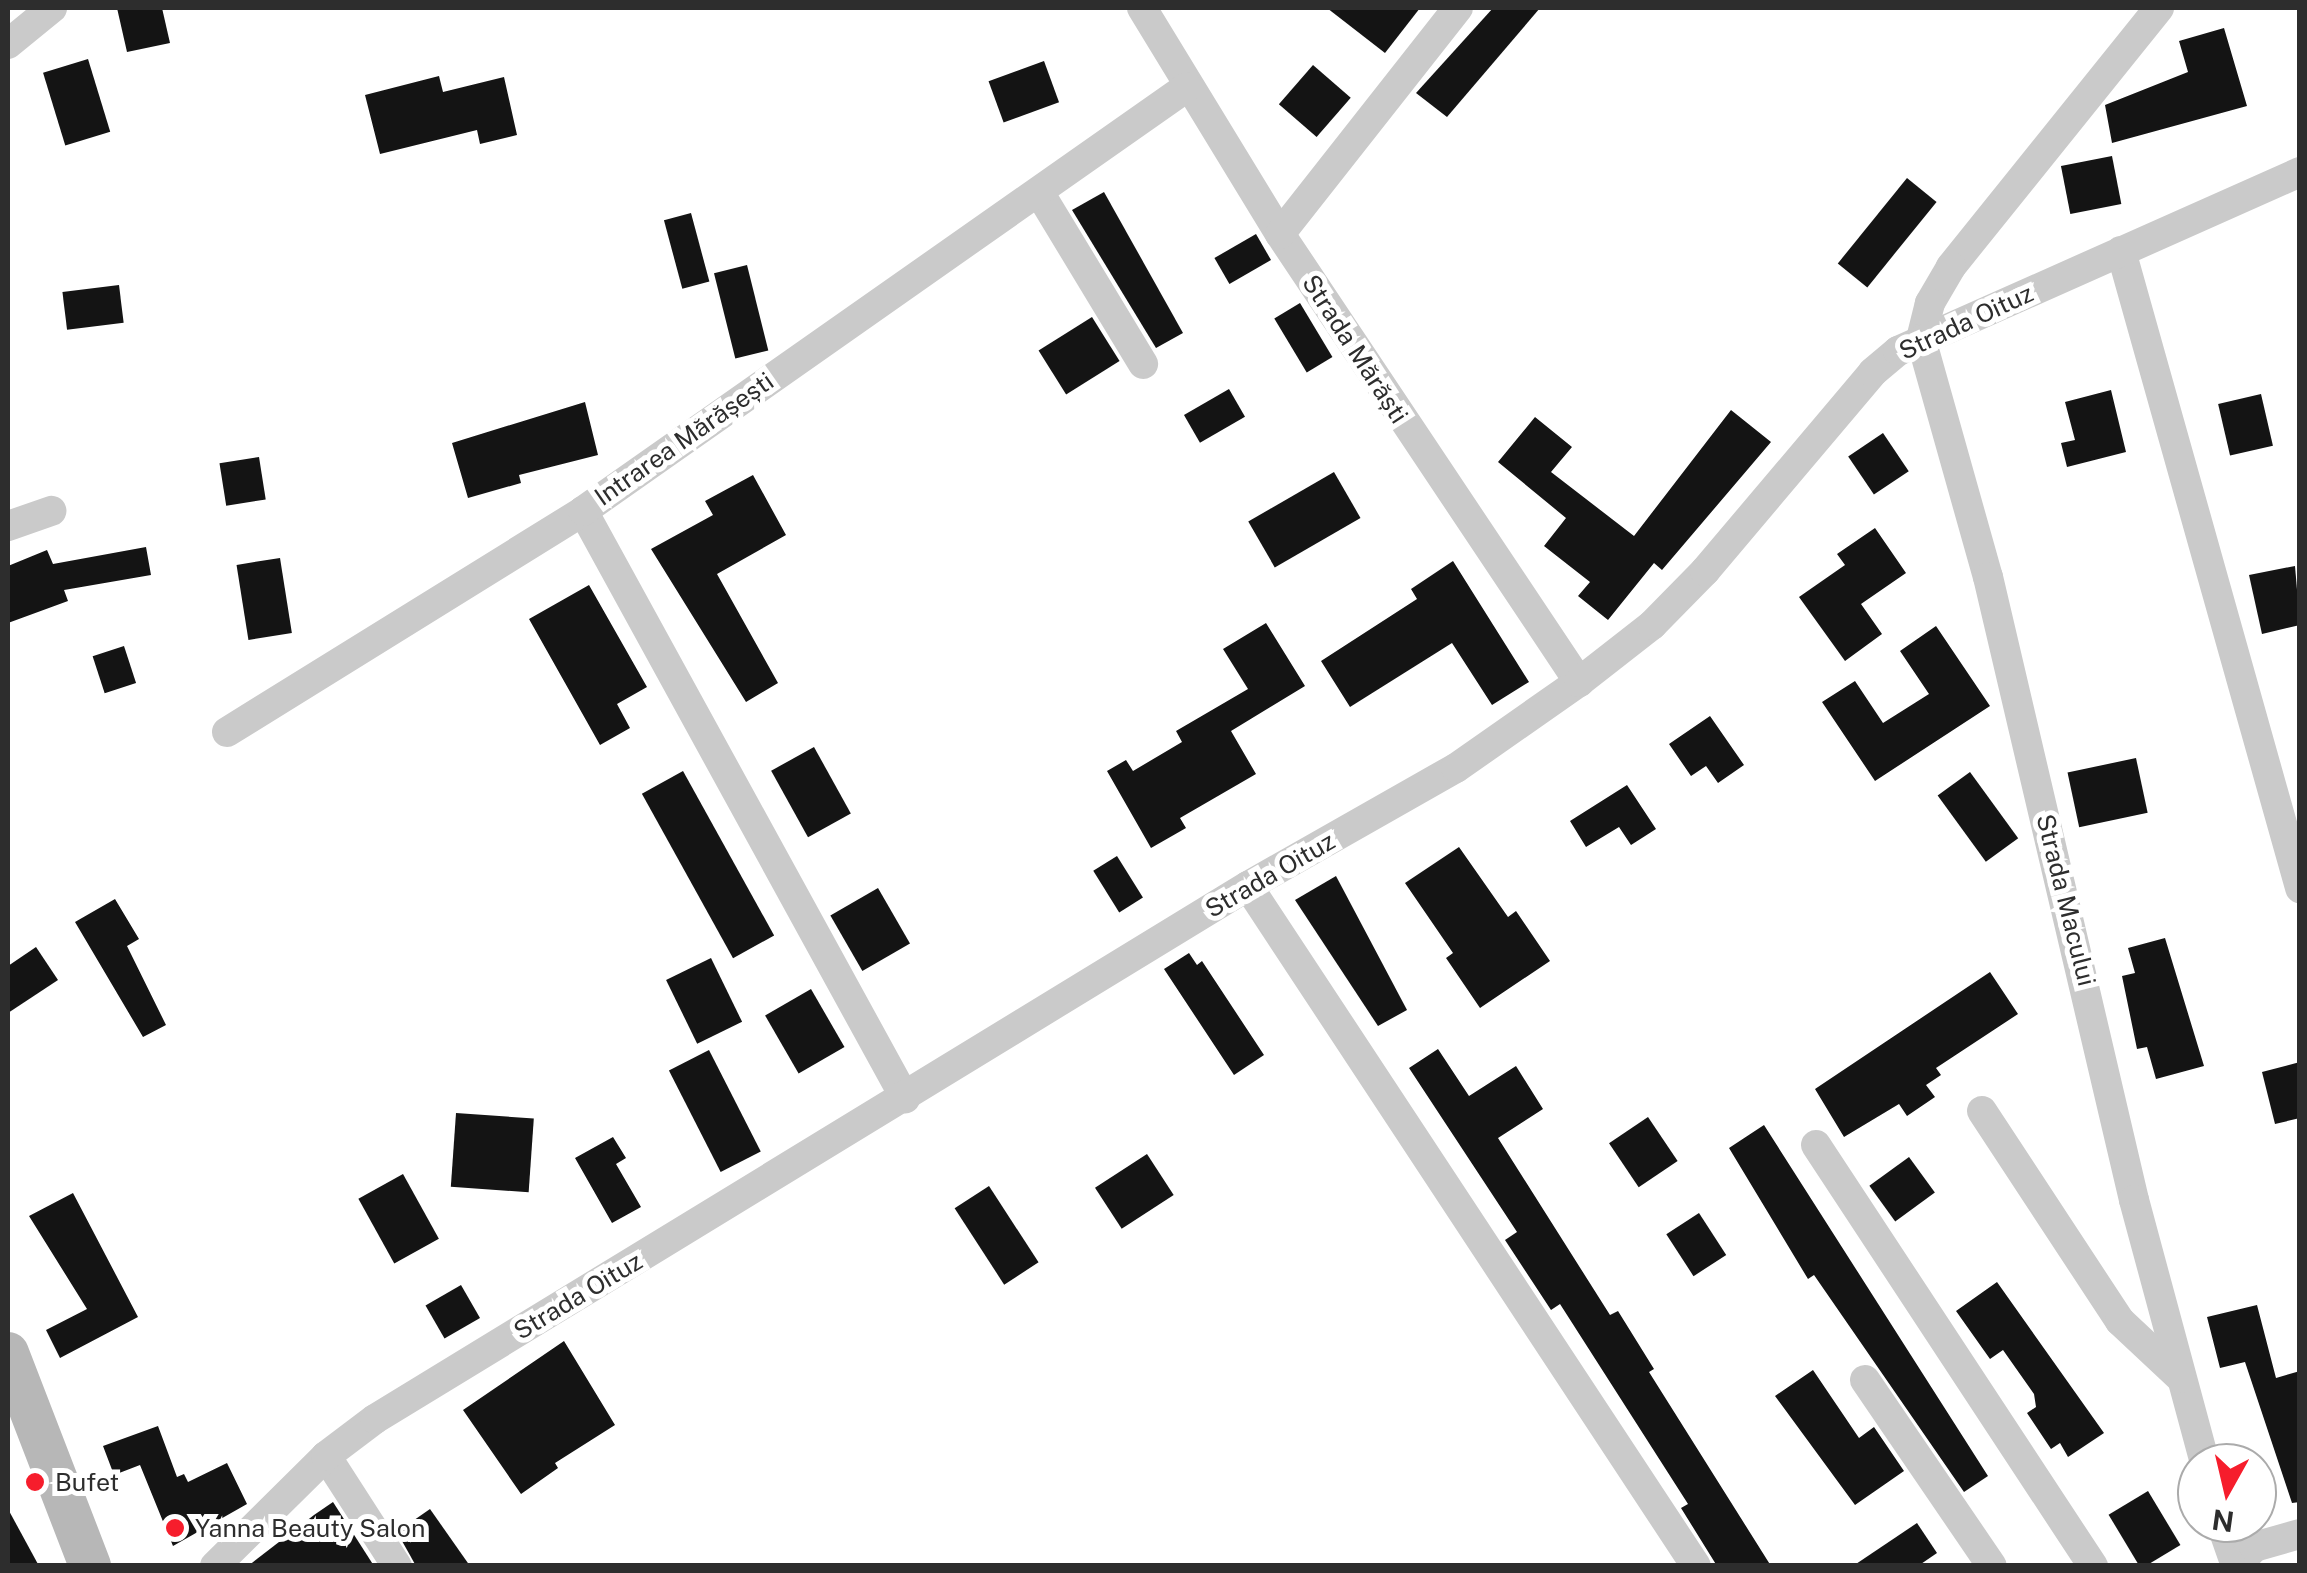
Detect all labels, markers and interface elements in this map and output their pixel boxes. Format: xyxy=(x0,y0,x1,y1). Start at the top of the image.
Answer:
street label: Strada Mărăști xyxy=(1296,269,1414,429)
street label: Strada Oituz xyxy=(1894,278,2038,366)
street label: Intrarea Mărășești xyxy=(589,366,779,512)
street label: Strada Macului xyxy=(2030,811,2102,989)
street label: Strada Oituz xyxy=(1200,826,1340,924)
street label: Strada Oituz xyxy=(508,1246,648,1346)
north arrow xyxy=(2177,1443,2277,1543)
place label: Bufet xyxy=(55,1467,119,1497)
marker: Bufet xyxy=(24,1471,46,1493)
text: N xyxy=(2210,1503,2236,1539)
place label: Yanna Beauty Salon xyxy=(195,1513,425,1543)
marker: Yanna Beauty Salon xyxy=(164,1517,186,1539)

